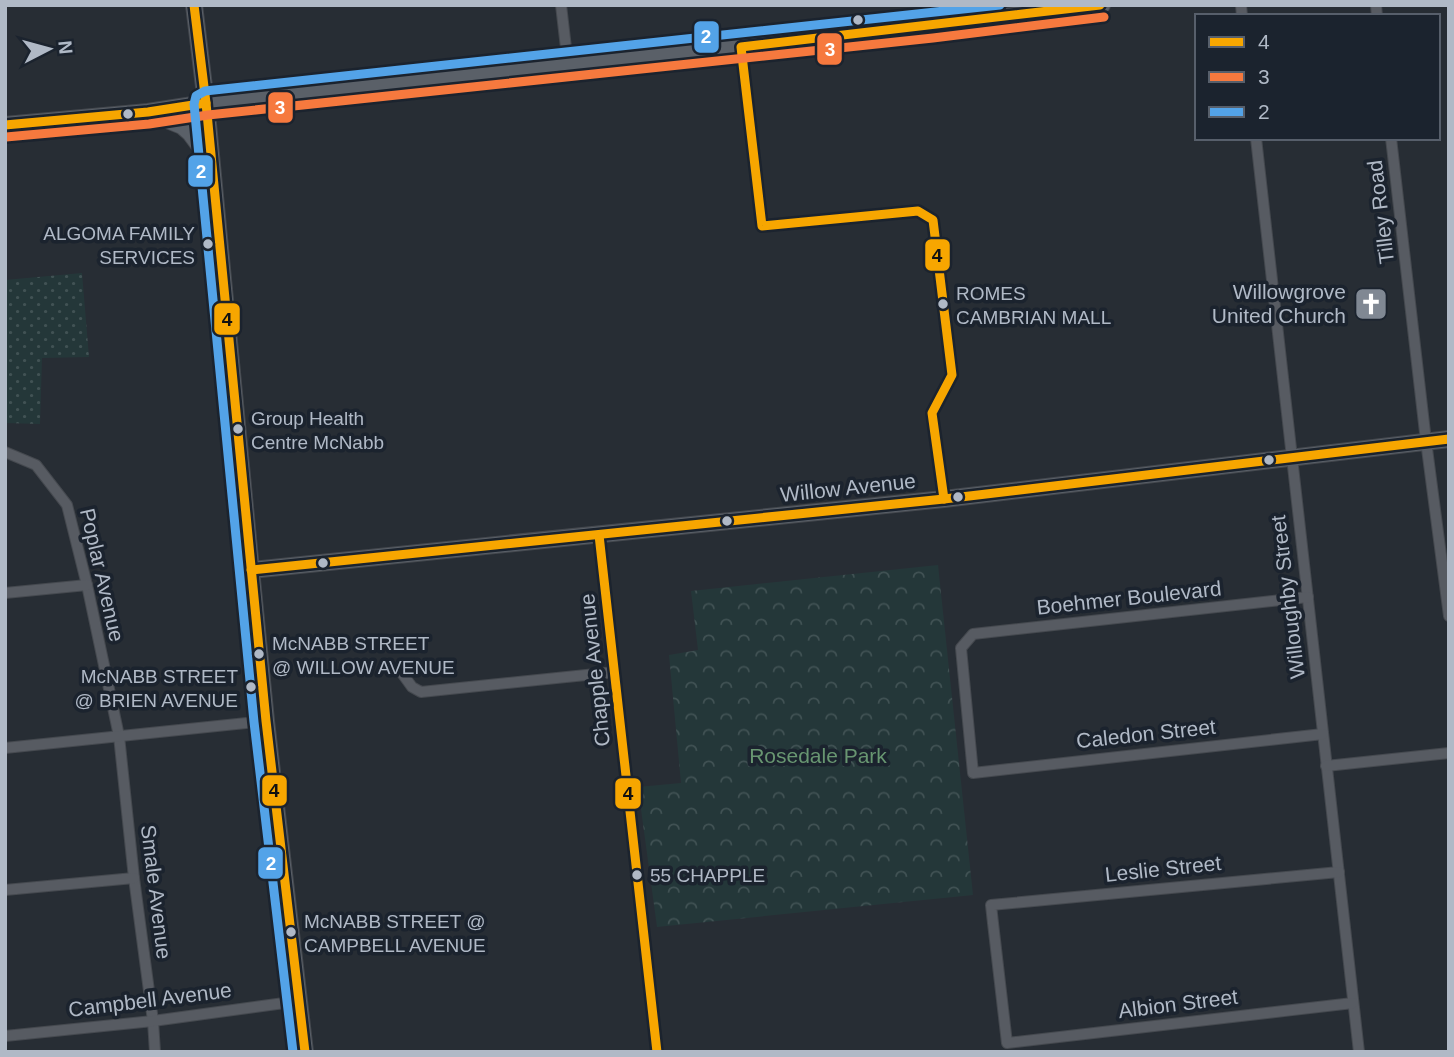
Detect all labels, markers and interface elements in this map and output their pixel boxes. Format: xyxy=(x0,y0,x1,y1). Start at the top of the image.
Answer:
unlabelled marker xyxy=(851,13,865,27)
north arrow xyxy=(14,14,84,84)
legend xyxy=(1195,14,1440,140)
line badge: 2 xyxy=(693,20,720,54)
text: 2 xyxy=(701,26,711,47)
text: 4 xyxy=(1258,30,1270,53)
line badge: 3 xyxy=(816,32,843,66)
text: N xyxy=(54,39,77,55)
text: 3 xyxy=(825,39,835,60)
text: 3 xyxy=(1258,65,1270,88)
line badge: 3 xyxy=(267,91,294,124)
text: 3 xyxy=(275,97,285,118)
text: 2 xyxy=(1258,100,1270,123)
unlabelled marker xyxy=(121,107,135,121)
line badge: 2 xyxy=(187,154,214,188)
street label: Tilley Road xyxy=(1363,159,1398,265)
text: 2 xyxy=(196,161,206,182)
place label: ALGOMA FAMILY SERVICES xyxy=(43,223,195,268)
marker: ALGOMA FAMILY SERVICES xyxy=(201,237,215,251)
line badge: 4 xyxy=(924,238,951,272)
text: 4 xyxy=(932,245,943,266)
place label: Willowgrove United Church xyxy=(1212,280,1346,327)
place label: ROMES CAMBRIAN MALL xyxy=(956,283,1111,328)
church icon: Willowgrove United Church xyxy=(1352,285,1390,323)
marker: ROMES CAMBRIAN MALL xyxy=(936,297,950,311)
line badge: 4 xyxy=(213,302,241,336)
text: 4 xyxy=(222,309,233,330)
place label: Group Health Centre McNabb xyxy=(251,408,384,453)
marker: Group Health Centre McNabb xyxy=(231,422,245,436)
unlabelled marker xyxy=(1262,453,1276,467)
street label: Willow Avenue xyxy=(779,469,917,506)
unlabelled marker xyxy=(951,490,965,504)
street label: Poplar Avenue xyxy=(76,506,129,644)
unlabelled marker xyxy=(720,514,734,528)
street label: Willoughby Street xyxy=(1266,514,1309,680)
unlabelled marker xyxy=(316,556,330,570)
street label: Boehmer Boulevard xyxy=(1035,576,1222,619)
street label: Chapple Avenue xyxy=(575,592,614,748)
place label: McNABB STREET @ WILLOW AVENUE xyxy=(272,633,455,678)
marker: McNABB STREET @ WILLOW AVENUE xyxy=(252,647,266,661)
place label: McNABB STREET @ BRIEN AVENUE xyxy=(74,666,238,711)
marker: McNABB STREET @ BRIEN AVENUE xyxy=(244,680,258,694)
street label: Caledon Street xyxy=(1075,715,1217,752)
park label: Rosedale Park xyxy=(749,744,887,767)
line badge: 4 xyxy=(261,774,288,807)
line badge: 4 xyxy=(614,777,642,810)
text: 4 xyxy=(269,780,280,801)
text: 4 xyxy=(623,783,634,804)
street label: Smale Avenue xyxy=(137,824,176,960)
line badge: 2 xyxy=(257,846,284,880)
street label: Leslie Street xyxy=(1104,851,1222,886)
text: 2 xyxy=(266,853,276,874)
place label: 55 CHAPPLE xyxy=(650,865,765,886)
marker: 55 CHAPPLE xyxy=(630,868,644,882)
place label: McNABB STREET @ CAMPBELL AVENUE xyxy=(304,911,486,956)
marker: McNABB STREET @ CAMPBELL AVENUE xyxy=(284,925,298,939)
street label: Campbell Avenue xyxy=(67,978,233,1021)
street label: Albion Street xyxy=(1117,985,1239,1022)

